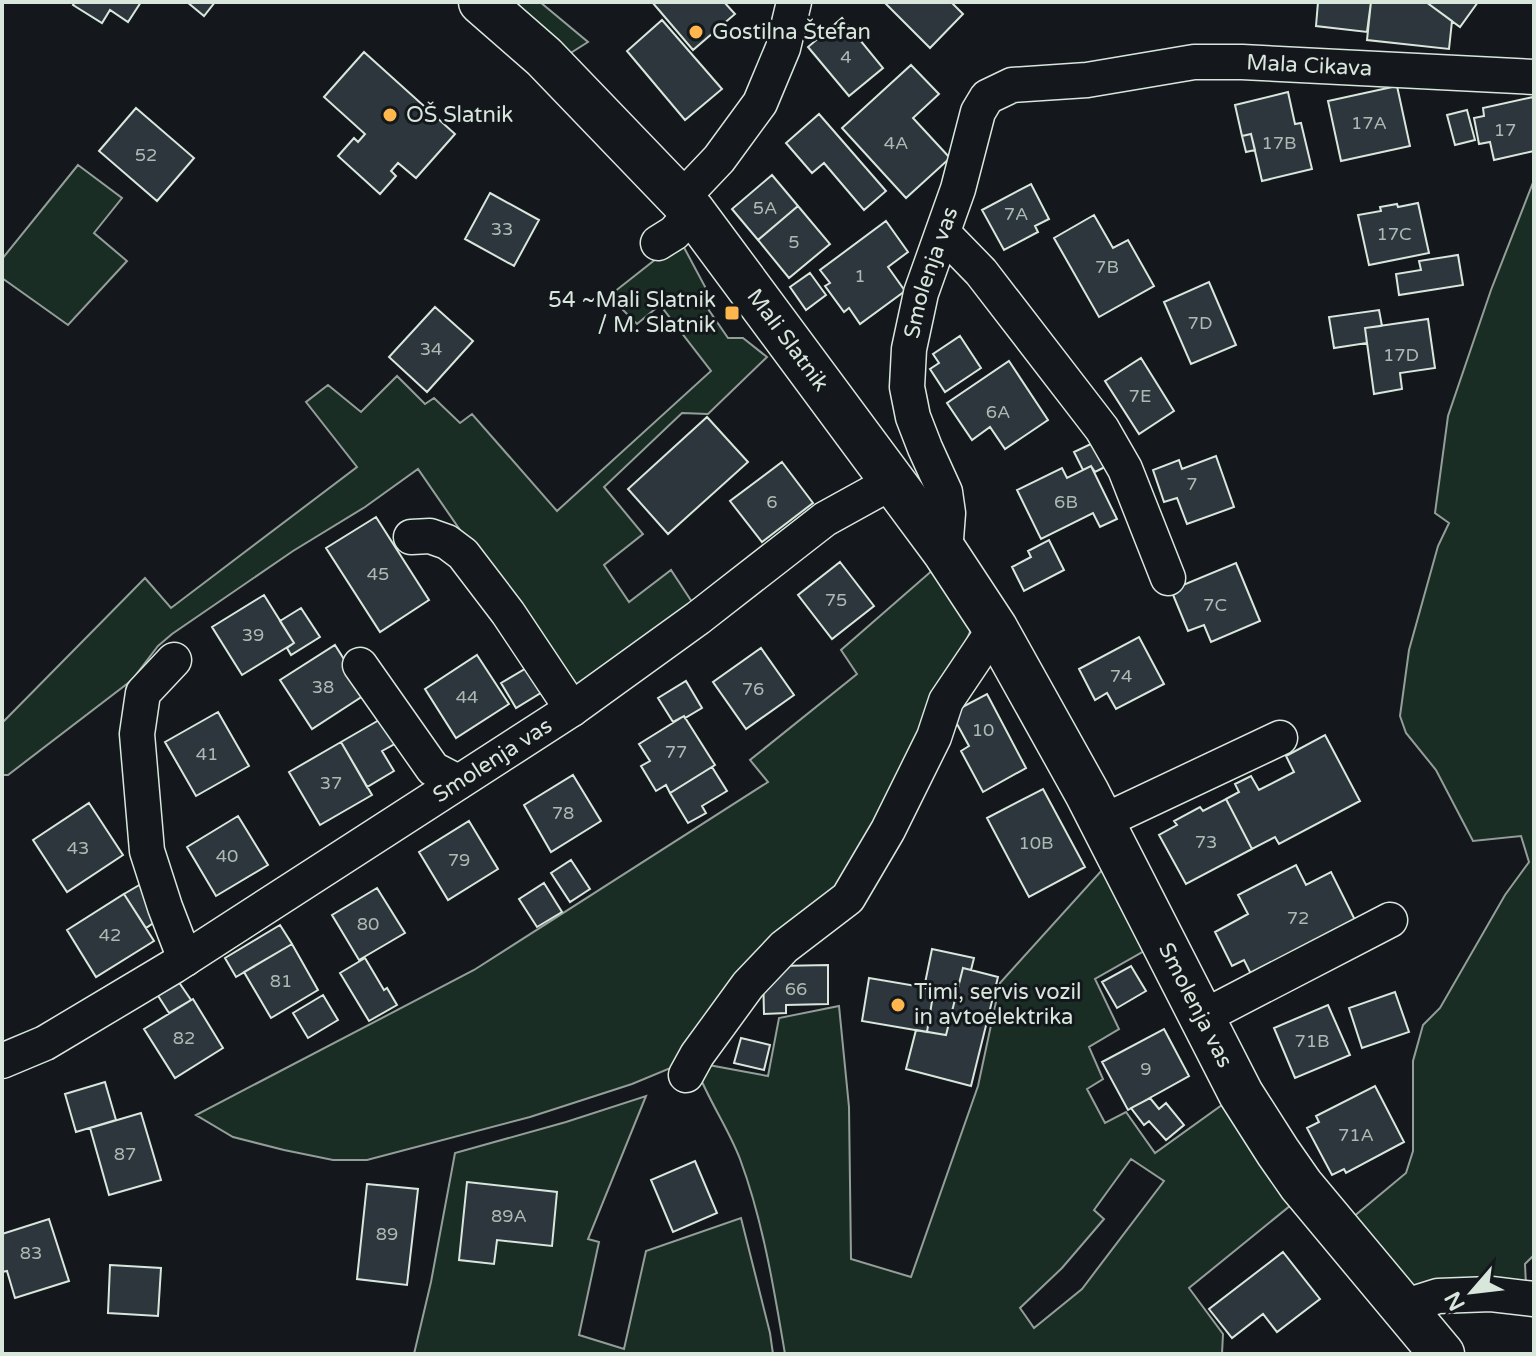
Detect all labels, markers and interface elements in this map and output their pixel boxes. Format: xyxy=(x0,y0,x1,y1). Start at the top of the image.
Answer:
place label: Gostilna Štefan xyxy=(712,18,871,45)
marker: Gostilna Štefan xyxy=(687,23,705,41)
house number: 4 xyxy=(840,46,852,68)
street label: Mala Cikava xyxy=(1246,49,1373,82)
place label: OŠ Slatnik xyxy=(406,101,513,128)
marker: OŠ Slatnik xyxy=(381,106,399,124)
house number: 17A xyxy=(1351,112,1387,134)
house number: 17 xyxy=(1494,119,1516,141)
house number: 4A xyxy=(884,132,908,154)
house number: 17B xyxy=(1261,132,1297,154)
house number: 52 xyxy=(135,144,157,166)
house number: 5A xyxy=(753,197,777,219)
street label: Smolenja vas xyxy=(899,203,964,341)
house number: 7A xyxy=(1004,203,1028,225)
house number: 33 xyxy=(491,218,513,240)
house number: 17C xyxy=(1376,223,1412,245)
house number: 5 xyxy=(788,231,800,253)
house number: 7B xyxy=(1095,256,1119,278)
house number: 1 xyxy=(854,265,866,287)
street label: Mali Slatnik xyxy=(742,284,834,396)
place label: 54 ~Mali Slatnik / M. Slatnik xyxy=(548,287,716,338)
marker: 54 ~Mali Slatnik / M. Slatnik xyxy=(723,304,741,322)
house number: 7D xyxy=(1188,312,1212,334)
house number: 34 xyxy=(420,338,442,360)
house number: 17D xyxy=(1383,344,1419,366)
house number: 7E xyxy=(1129,385,1151,407)
house number: 6A xyxy=(986,401,1010,423)
house number: 7 xyxy=(1186,473,1198,495)
house number: 6 xyxy=(766,491,778,513)
house number: 6B xyxy=(1054,491,1078,513)
house number: 45 xyxy=(367,563,389,585)
house number: 75 xyxy=(825,589,847,611)
house number: 7C xyxy=(1203,594,1227,616)
house number: 39 xyxy=(242,624,264,646)
house number: 74 xyxy=(1110,665,1132,687)
house number: 38 xyxy=(312,676,334,698)
house number: 76 xyxy=(742,678,764,700)
house number: 44 xyxy=(456,686,478,708)
street label: Smolenja vas xyxy=(428,712,557,808)
house number: 10 xyxy=(972,719,994,741)
house number: 77 xyxy=(665,741,687,763)
house number: 41 xyxy=(196,743,218,765)
house number: 37 xyxy=(320,772,342,794)
house number: 78 xyxy=(552,802,574,824)
house number: 73 xyxy=(1195,831,1217,853)
house number: 10B xyxy=(1018,832,1054,854)
house number: 43 xyxy=(67,837,89,859)
house number: 40 xyxy=(216,845,238,867)
house number: 79 xyxy=(448,849,470,871)
house number: 72 xyxy=(1287,907,1309,929)
house number: 80 xyxy=(357,913,379,935)
house number: 42 xyxy=(99,924,121,946)
street label: Smolenja vas xyxy=(1153,938,1238,1072)
house number: 81 xyxy=(270,970,292,992)
house number: 66 xyxy=(785,978,807,1000)
place label: Timi, servis vozil in avtoelektrika xyxy=(914,979,1081,1030)
marker: Timi, servis vozil in avtoelektrika xyxy=(889,996,907,1014)
house number: 82 xyxy=(173,1027,195,1049)
house number: 71B xyxy=(1294,1030,1330,1052)
house number: 9 xyxy=(1140,1058,1152,1080)
house number: 71A xyxy=(1338,1124,1374,1146)
house number: 87 xyxy=(114,1143,136,1165)
house number: 89A xyxy=(491,1205,527,1227)
house number: 89 xyxy=(376,1223,398,1245)
house number: 83 xyxy=(20,1242,42,1264)
north arrow xyxy=(1432,1252,1512,1332)
text: N xyxy=(1440,1287,1471,1315)

